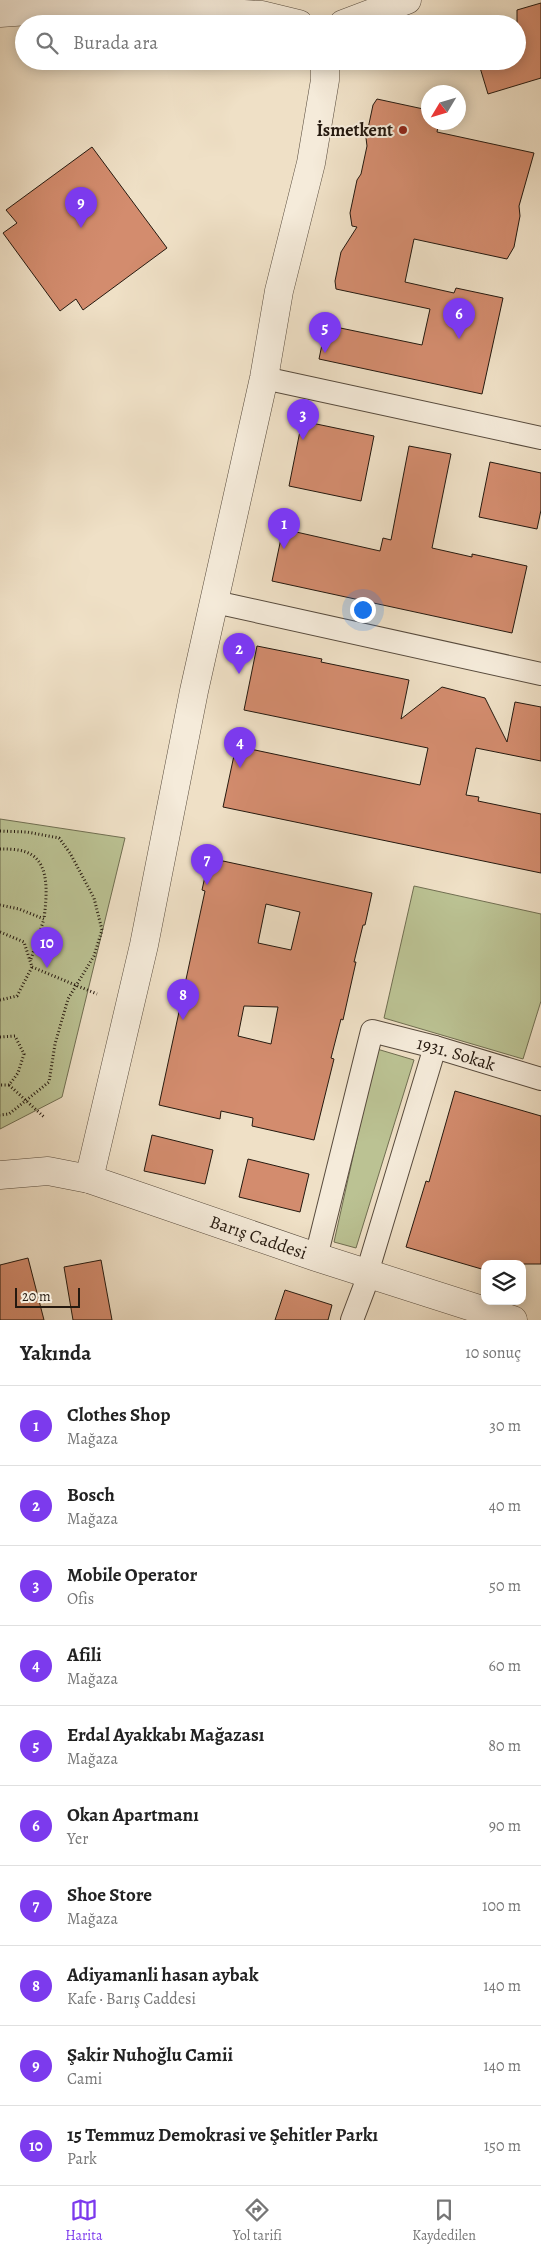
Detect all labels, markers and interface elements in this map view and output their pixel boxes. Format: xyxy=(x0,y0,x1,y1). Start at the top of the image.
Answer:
search box xyxy=(15,15,526,70)
icon: search xyxy=(33,29,61,57)
text: Burada ara xyxy=(73,30,158,56)
north arrow xyxy=(421,85,466,130)
place label: İsmetkent xyxy=(316,118,393,142)
marker: İsmetkent xyxy=(397,124,409,136)
pin: 9 xyxy=(65,187,97,228)
pin: 6 xyxy=(443,298,475,339)
pin: 5 xyxy=(309,312,341,353)
pin: 3 xyxy=(287,399,319,440)
pin: 1 xyxy=(268,508,300,549)
your location xyxy=(350,597,376,623)
pin: 2 xyxy=(223,633,255,674)
pin: 4 xyxy=(224,727,256,768)
pin: 7 xyxy=(191,844,223,885)
pin: 10 xyxy=(31,927,63,968)
pin: 8 xyxy=(167,979,199,1020)
street label: 1931. Sokak xyxy=(414,1031,498,1077)
street label: Barış Caddesi xyxy=(207,1209,310,1265)
map controls xyxy=(481,1260,526,1305)
button: layers xyxy=(481,1260,526,1305)
scale bar xyxy=(15,1285,80,1308)
text: 20 m xyxy=(22,1287,51,1306)
text: Yakında xyxy=(20,1339,91,1367)
text: 10 sonuç xyxy=(465,1342,521,1364)
text: Clothes Shop xyxy=(67,1402,171,1428)
text: 1 xyxy=(33,1415,39,1437)
text: 30 m xyxy=(489,1415,521,1437)
text: Mağaza xyxy=(67,1428,118,1450)
text: Bosch xyxy=(67,1482,115,1508)
text: 2 xyxy=(32,1495,40,1517)
text: 40 m xyxy=(489,1495,521,1517)
text: Mağaza xyxy=(67,1508,118,1530)
text: Mobile Operator xyxy=(67,1562,197,1588)
text: 3 xyxy=(33,1575,39,1597)
text: 50 m xyxy=(489,1575,521,1597)
text: Ofis xyxy=(67,1588,94,1610)
text: Afili xyxy=(67,1642,101,1668)
text: 4 xyxy=(32,1655,40,1677)
text: 60 m xyxy=(489,1655,521,1677)
text: Mağaza xyxy=(67,1668,118,1690)
text: Erdal Ayakkabı Mağazası xyxy=(67,1722,264,1748)
text: 5 xyxy=(33,1735,39,1757)
text: 80 m xyxy=(488,1735,521,1757)
text: Mağaza xyxy=(67,1748,118,1770)
text: Okan Apartmanı xyxy=(67,1802,199,1828)
text: 6 xyxy=(32,1815,40,1837)
text: 90 m xyxy=(489,1815,521,1837)
text: Yer xyxy=(67,1828,88,1850)
text: Shoe Store xyxy=(67,1882,152,1908)
text: 7 xyxy=(33,1895,39,1917)
text: 100 m xyxy=(482,1895,521,1917)
text: Mağaza xyxy=(67,1908,118,1930)
text: Adiyamanli hasan aybak xyxy=(67,1962,259,1988)
text: 8 xyxy=(32,1975,40,1997)
text: 140 m xyxy=(483,1975,521,1997)
text: Kafe · Barış Caddesi xyxy=(67,1988,196,2010)
text: Şakir Nuhoğlu Camii xyxy=(67,2042,233,2068)
text: 9 xyxy=(32,2055,40,2077)
text: 140 m xyxy=(483,2055,521,2077)
text: Cami xyxy=(67,2068,102,2090)
text: 15 Temmuz Demokrasi ve Şehitler Parkı xyxy=(67,2122,378,2148)
text: 10 xyxy=(29,2135,43,2157)
text: 150 m xyxy=(484,2135,521,2157)
text: Park xyxy=(67,2148,97,2170)
tab: Harita xyxy=(65,2196,102,2245)
tab: Yol tarifi xyxy=(233,2196,282,2245)
tab: Kaydedilen xyxy=(412,2196,476,2245)

